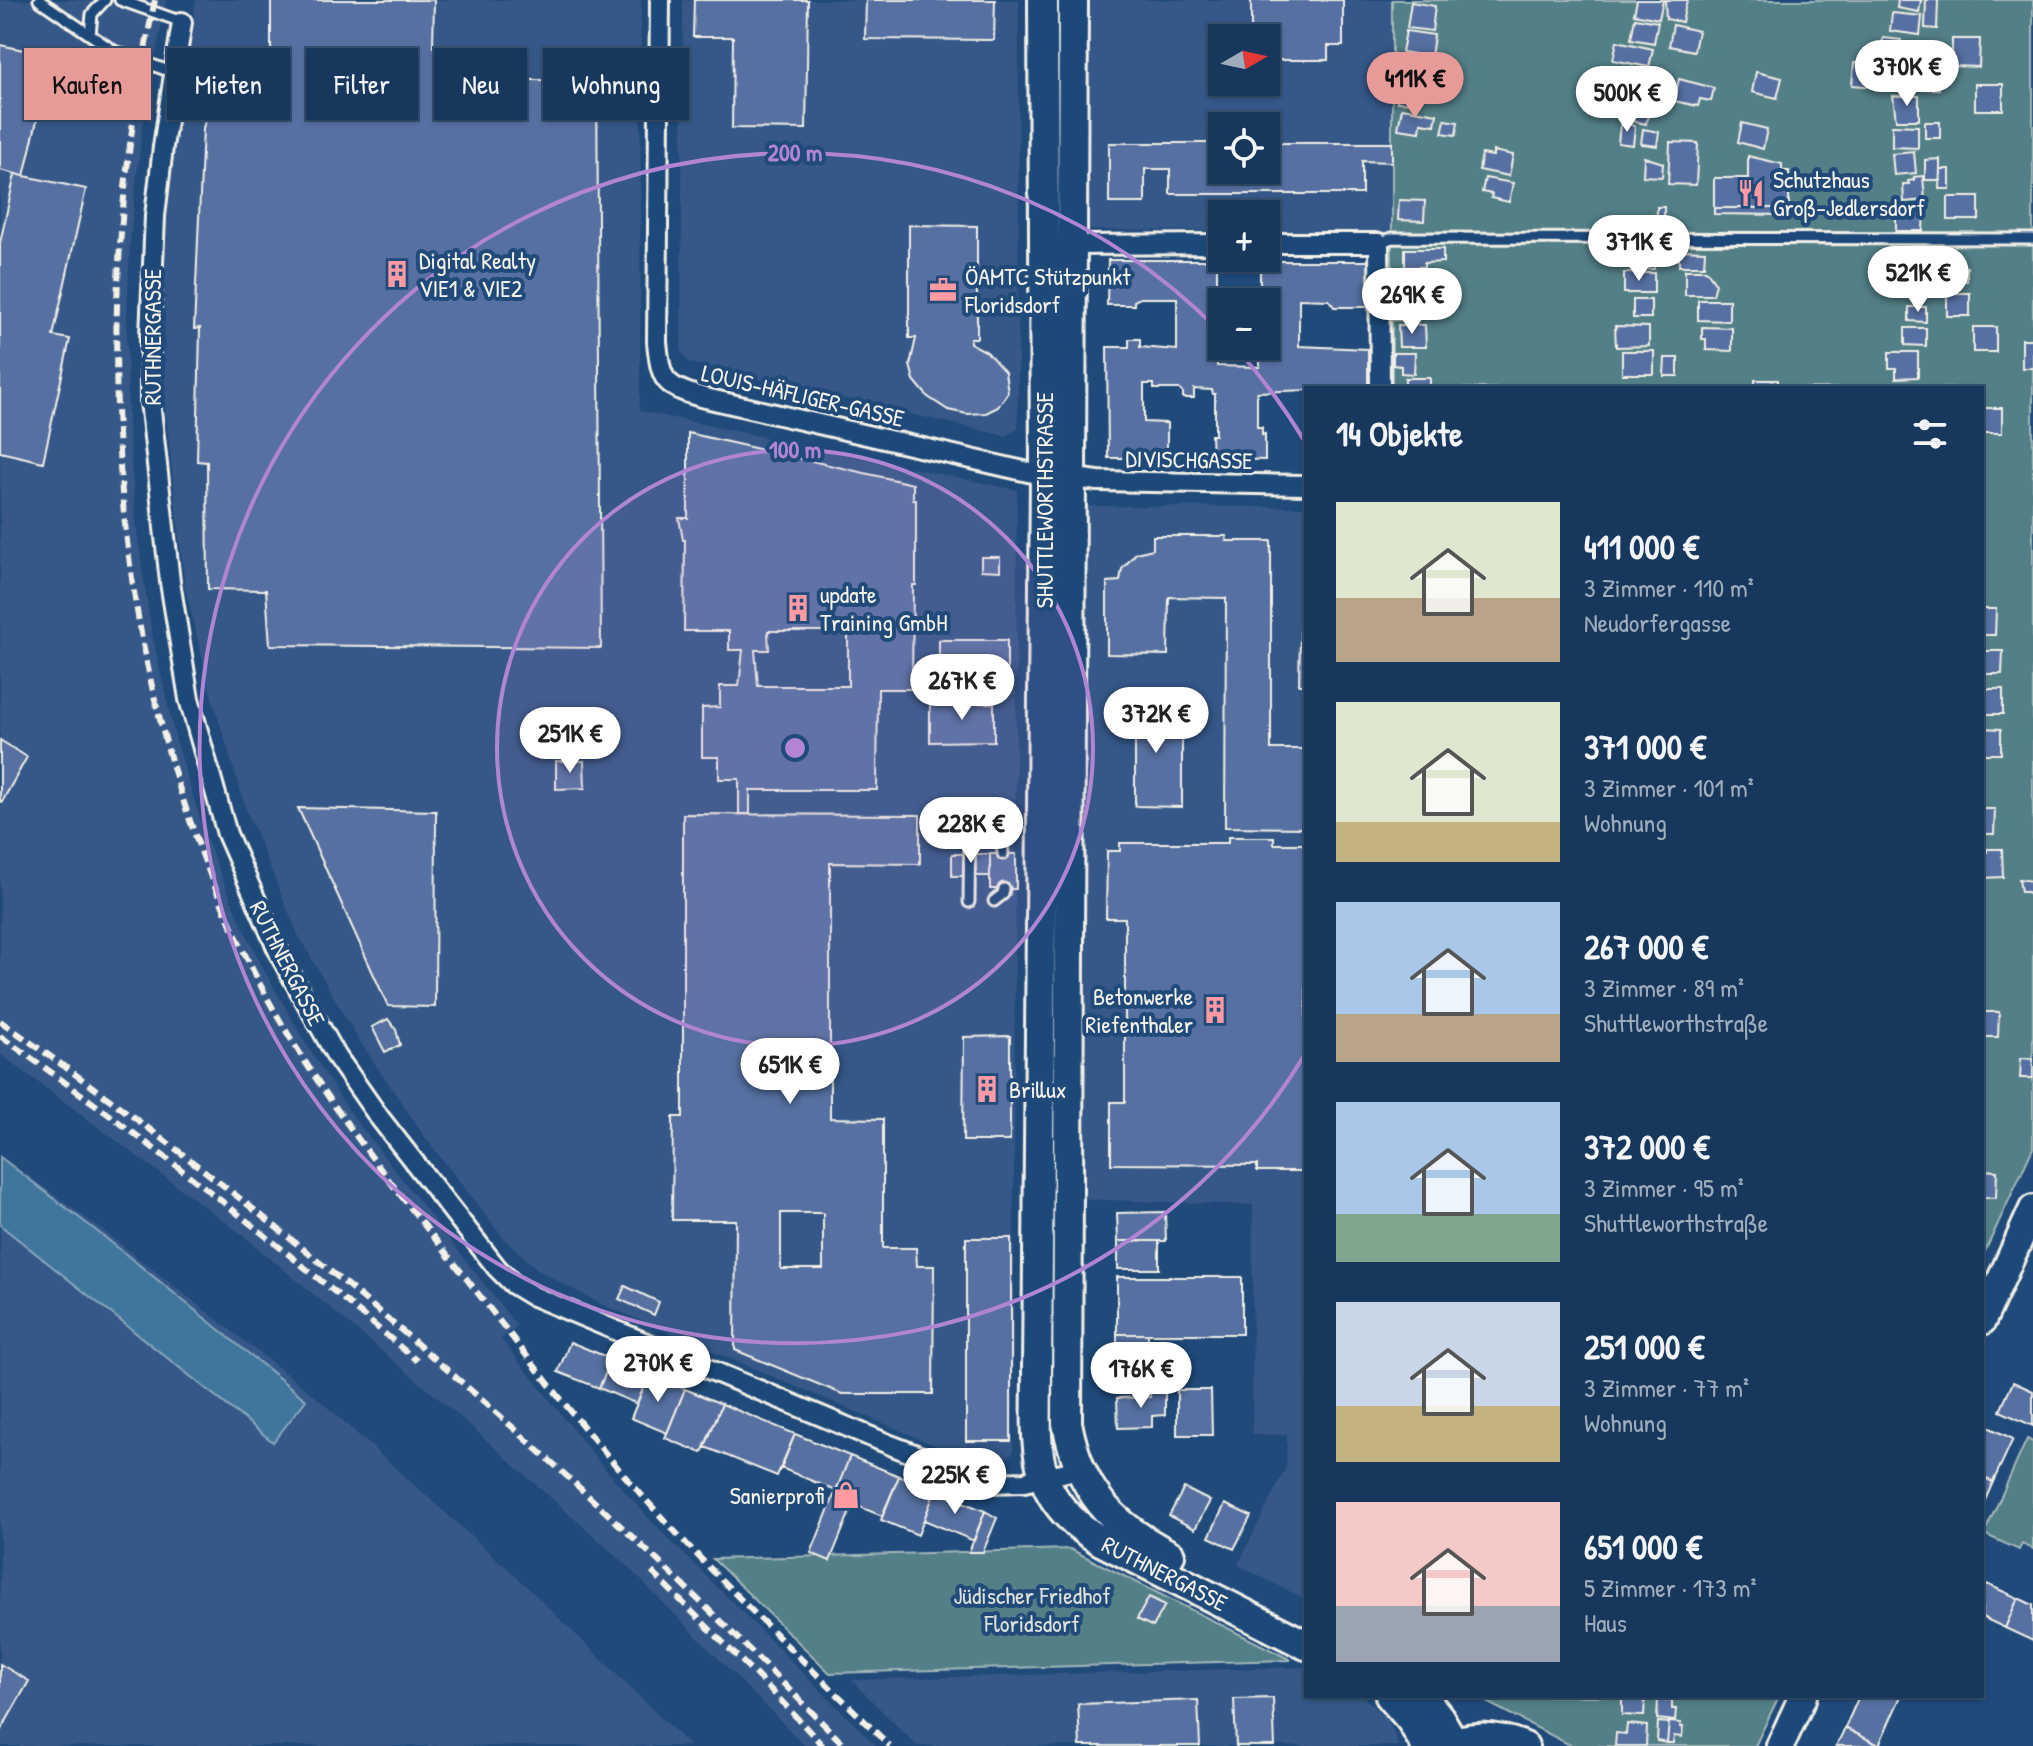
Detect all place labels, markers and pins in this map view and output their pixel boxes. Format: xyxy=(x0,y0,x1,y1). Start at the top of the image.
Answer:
pin: 370K € xyxy=(1842,40,1972,108)
pin: 411K € xyxy=(1350,52,1480,120)
pin: 500K € xyxy=(1562,66,1692,134)
place label: Schutzhaus Groß-Jedlersdorf xyxy=(1773,163,1925,223)
restaurant icon: Schutzhaus Groß-Jedlersdorf xyxy=(1736,178,1766,208)
pin: 371K € xyxy=(1574,215,1704,283)
place label: Digital Realty VIE1 & VIE2 xyxy=(419,244,536,304)
pin: 521K € xyxy=(1853,246,1983,314)
building icon: Digital Realty VIE1 & VIE2 xyxy=(382,259,412,289)
place label: ÖAMTC Stützpunkt Floridsdorf xyxy=(964,260,1131,320)
pin: 269K € xyxy=(1347,268,1477,336)
office icon: ÖAMTC Stützpunkt Floridsdorf xyxy=(928,275,958,305)
place label: update Training GmbH xyxy=(820,578,948,638)
building icon: update Training GmbH xyxy=(783,593,813,623)
pin: 267K € xyxy=(897,654,1027,722)
pin: 372K € xyxy=(1091,687,1221,755)
pin: 251K € xyxy=(505,707,635,775)
centre of rings xyxy=(781,734,809,762)
pin: 228K € xyxy=(906,797,1036,865)
place label: Betonwerke Riefenthaler xyxy=(1085,980,1193,1040)
building icon: Betonwerke Riefenthaler xyxy=(1200,995,1230,1025)
pin: 651K € xyxy=(725,1038,855,1106)
place label: Brillux xyxy=(1009,1073,1066,1105)
building icon: Brillux xyxy=(972,1074,1002,1104)
pin: 270K € xyxy=(593,1336,723,1404)
pin: 176K € xyxy=(1076,1342,1206,1410)
pin: 225K € xyxy=(890,1448,1020,1516)
place label: Sanierprofi xyxy=(730,1479,824,1511)
shop icon: Sanierprofi xyxy=(831,1480,861,1510)

